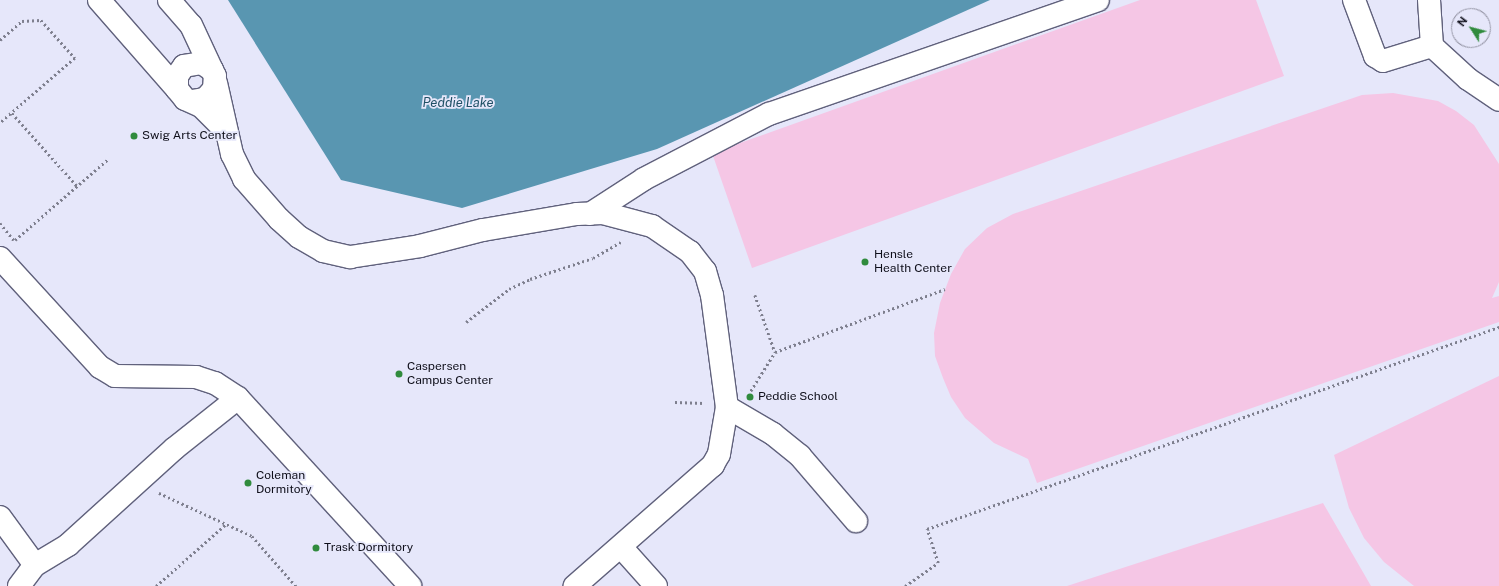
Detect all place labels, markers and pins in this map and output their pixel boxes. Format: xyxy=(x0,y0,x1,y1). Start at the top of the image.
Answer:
place label: Swig Arts Center xyxy=(142,129,237,143)
marker: Swig Arts Center xyxy=(129,131,139,141)
place label: Hensle Health Center xyxy=(874,248,952,276)
marker: Hensle Health Center xyxy=(859,256,871,268)
place label: Caspersen Campus Center xyxy=(407,360,493,388)
marker: Caspersen Campus Center xyxy=(394,369,404,379)
place label: Peddie School xyxy=(758,390,838,404)
marker: Peddie School xyxy=(745,392,755,402)
place label: Coleman Dormitory xyxy=(256,469,312,497)
marker: Coleman Dormitory xyxy=(243,478,253,488)
place label: Trask Dormitory xyxy=(324,541,413,555)
marker: Trask Dormitory xyxy=(311,543,321,553)

